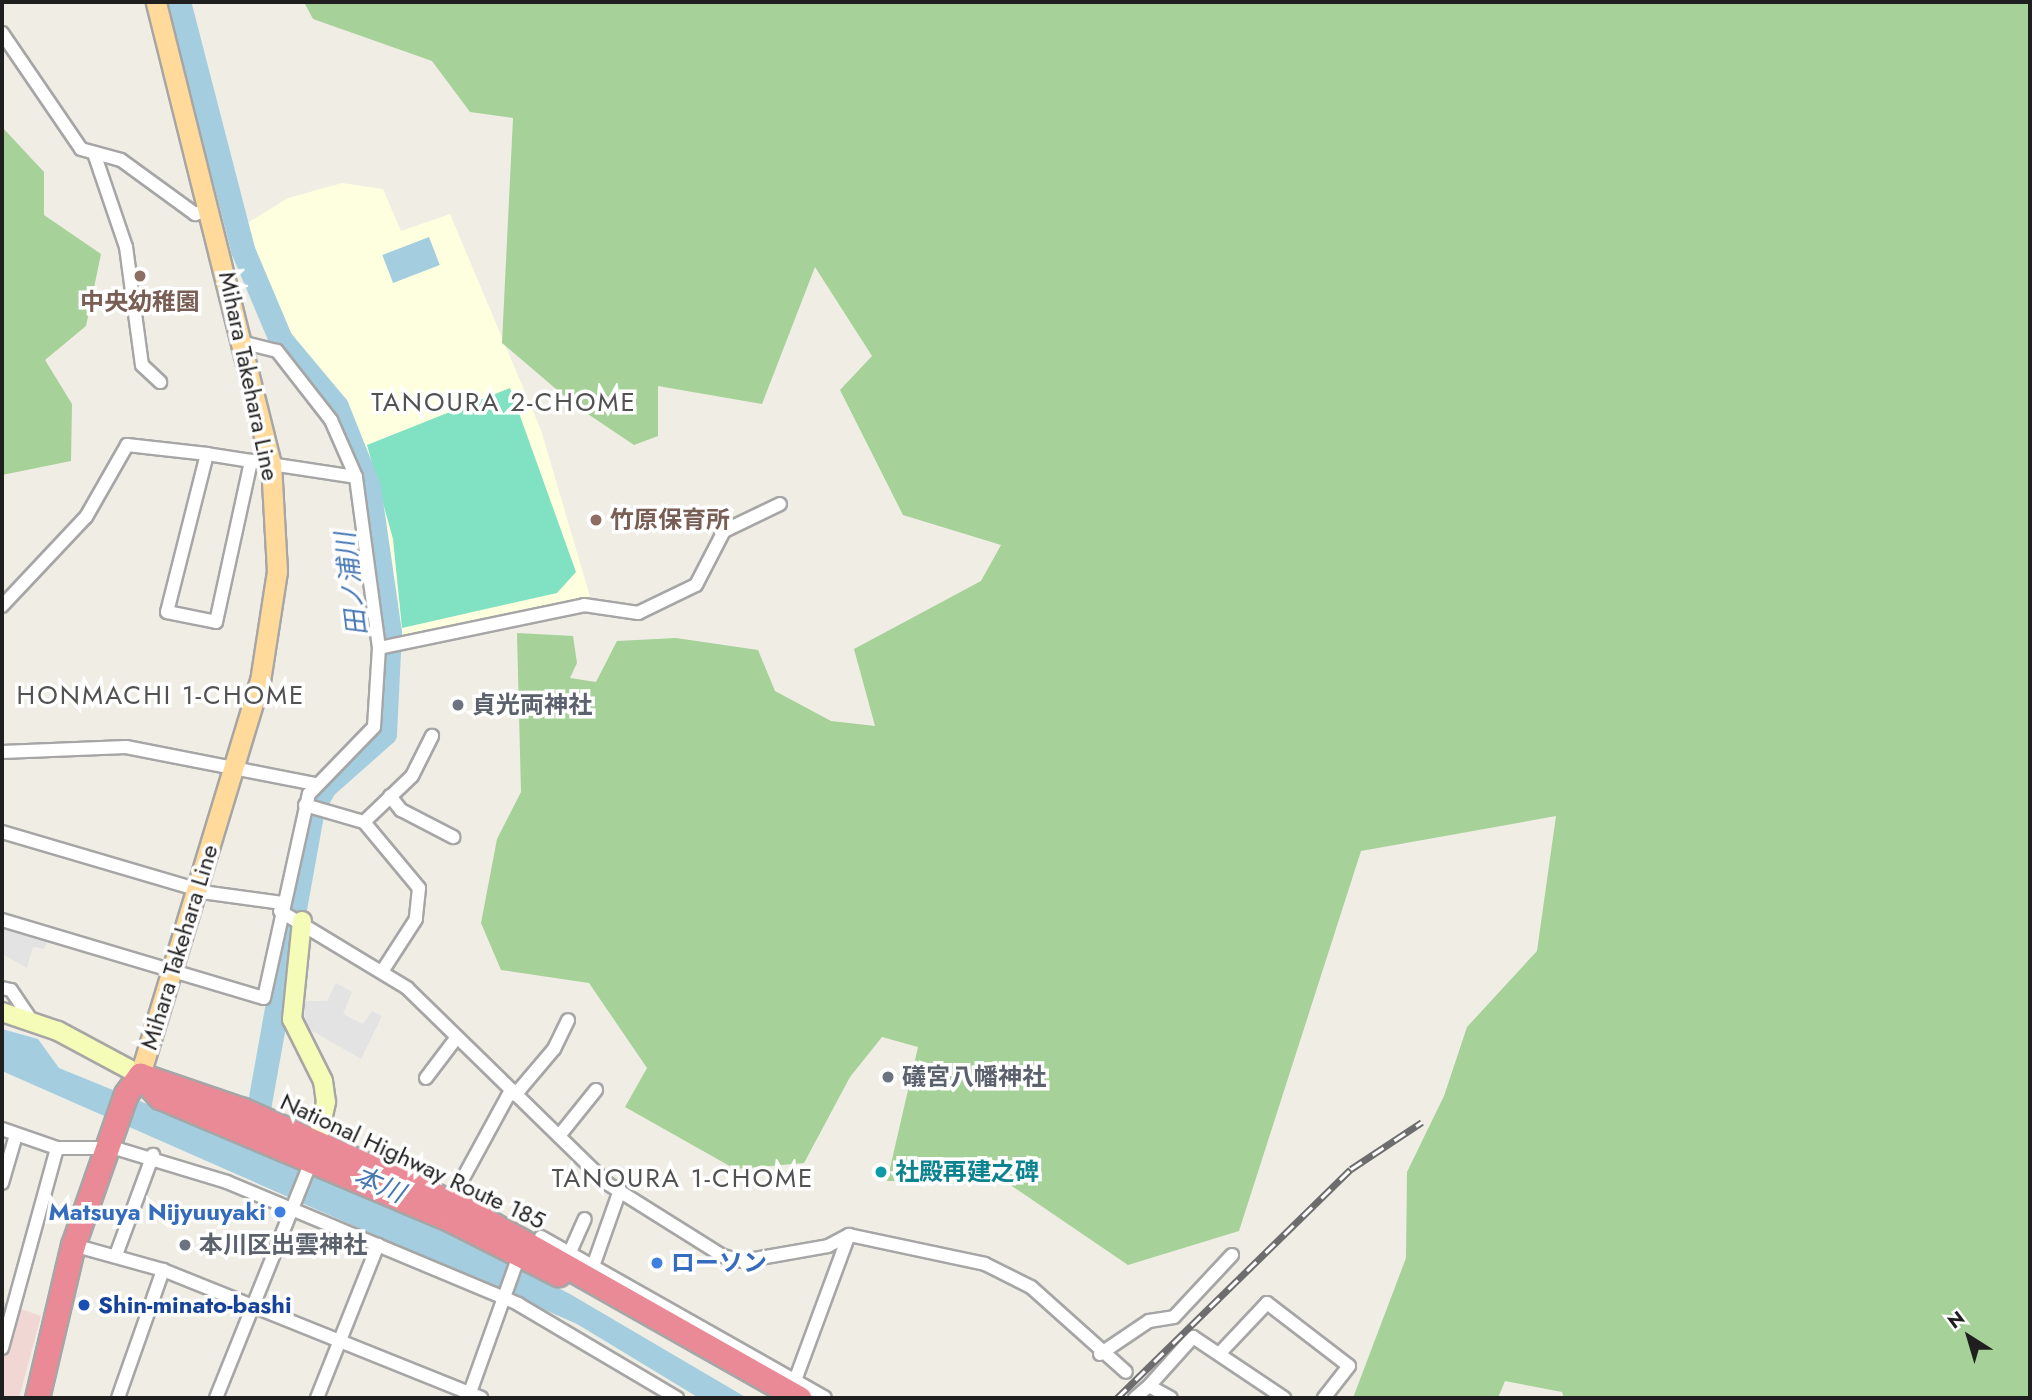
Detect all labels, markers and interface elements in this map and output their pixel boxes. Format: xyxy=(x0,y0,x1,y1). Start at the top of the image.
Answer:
marker: 中央幼稚園 xyxy=(132,268,148,284)
street label: Mihara Takehara Line xyxy=(213,269,285,483)
place label: 中央幼稚園 xyxy=(80,288,200,316)
district label: TANOURA 2-CHOME xyxy=(373,387,635,419)
place label: 竹原保育所 xyxy=(610,506,730,534)
marker: 竹原保育所 xyxy=(588,512,604,528)
water label: 田ノ浦川 xyxy=(330,530,374,638)
district label: HONMACHI 1-CHOME xyxy=(19,680,303,712)
place label: 貞光両神社 xyxy=(472,691,592,719)
marker: 貞光両神社 xyxy=(450,697,466,713)
street label: Mihara Takehara Line xyxy=(134,841,224,1053)
place label: 礒宮八幡神社 xyxy=(902,1063,1046,1091)
marker: 礒宮八幡神社 xyxy=(880,1069,896,1085)
street label: National Highway Route 185 xyxy=(276,1087,550,1235)
place label: 社殿再建之碑 xyxy=(895,1158,1039,1186)
water label: 本川 xyxy=(349,1160,409,1210)
district label: TANOURA 1-CHOME xyxy=(554,1163,812,1195)
marker: 社殿再建之碑 xyxy=(873,1164,889,1180)
place label: Matsuya Nijyuuyaki xyxy=(48,1198,266,1226)
marker: Matsuya Nijyuuyaki xyxy=(272,1204,288,1220)
place label: 本川区出雲神社 xyxy=(199,1231,367,1259)
marker: 本川区出雲神社 xyxy=(177,1237,193,1253)
place label: ローソン xyxy=(671,1249,767,1277)
marker: ローソン xyxy=(649,1255,665,1271)
place label: Shin-minato-bashi xyxy=(98,1291,292,1319)
marker: Shin-minato-bashi xyxy=(76,1297,92,1313)
north arrow xyxy=(1934,1302,2004,1372)
text: N xyxy=(1942,1305,1970,1335)

